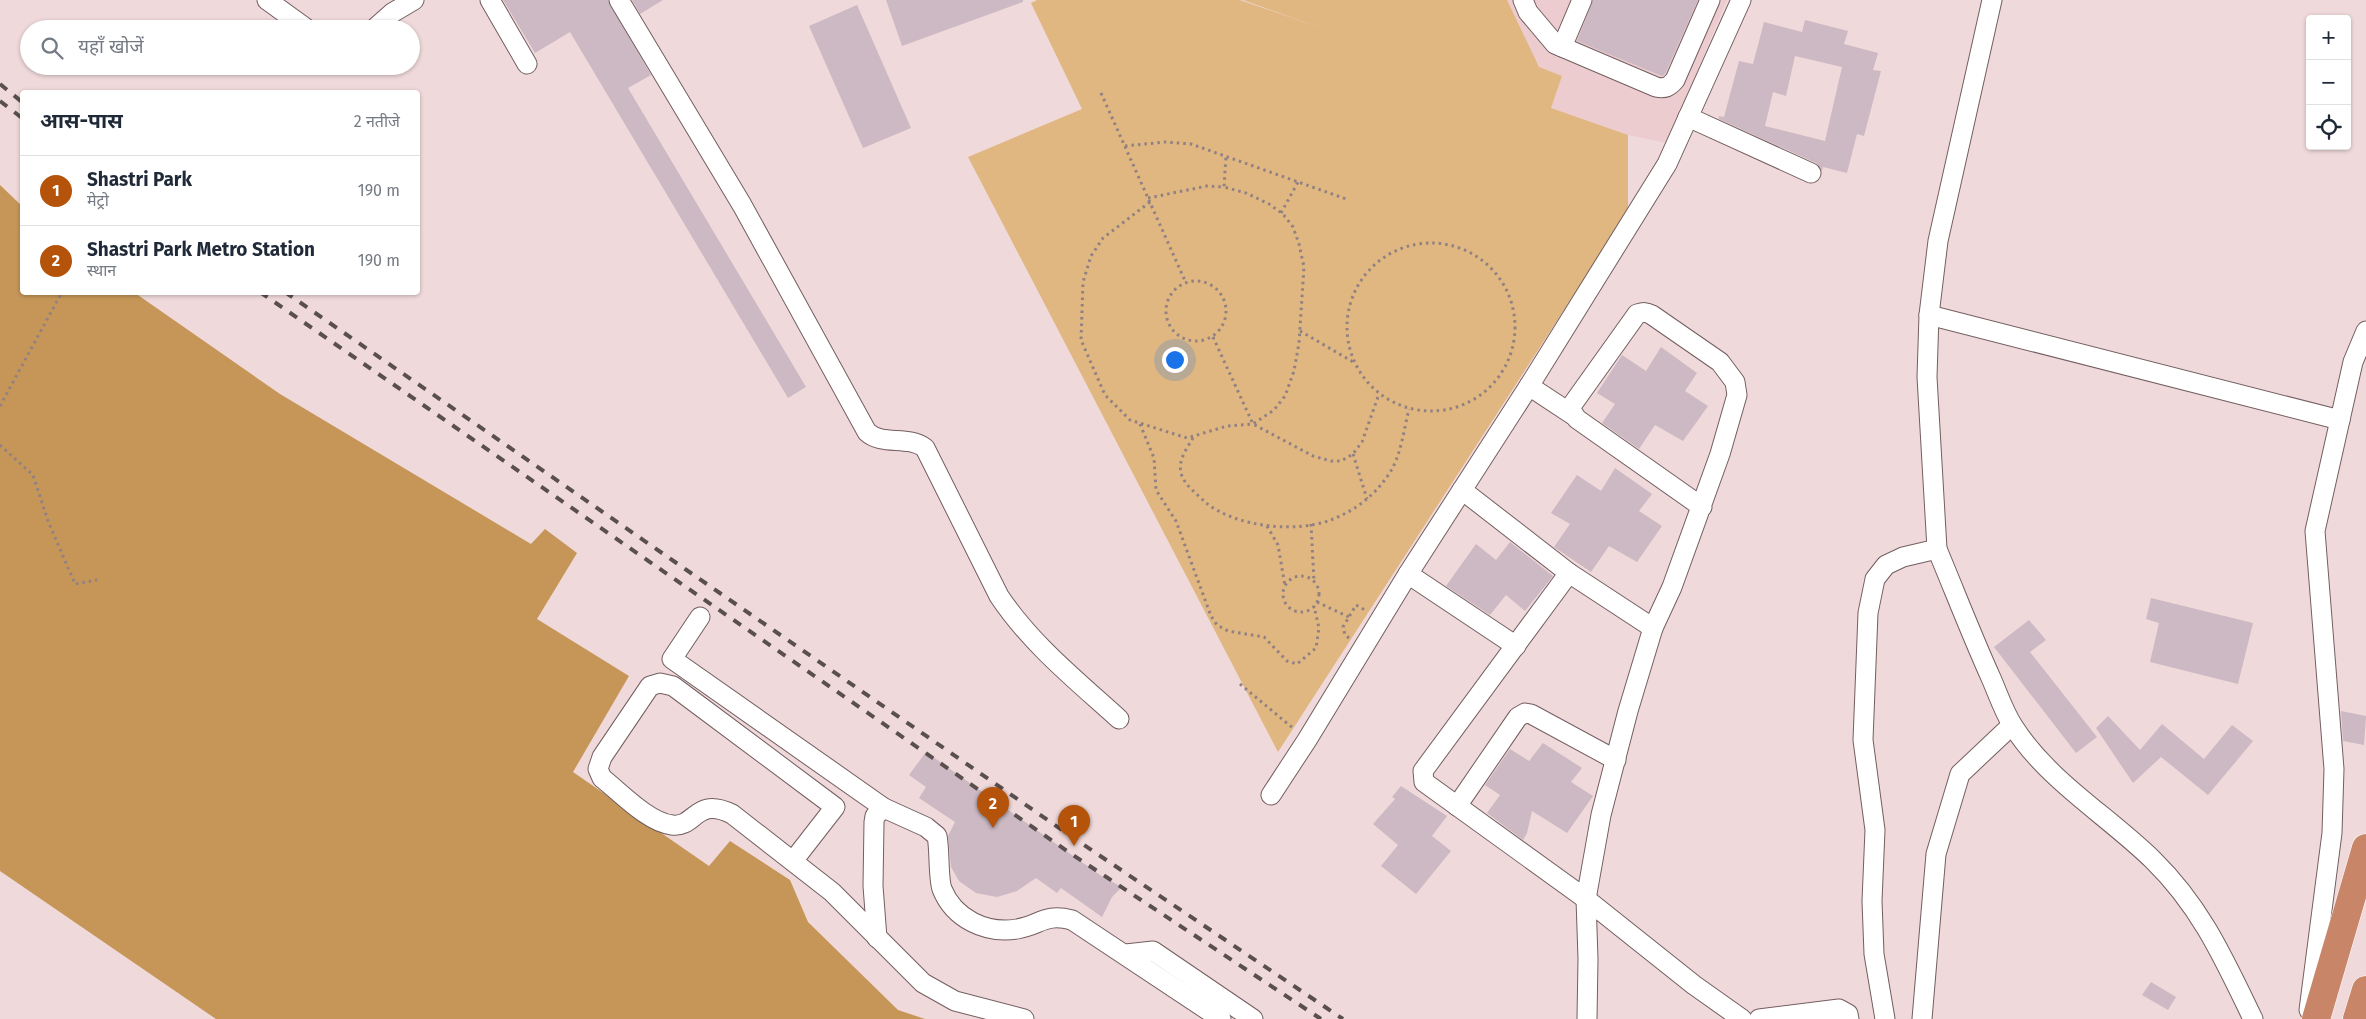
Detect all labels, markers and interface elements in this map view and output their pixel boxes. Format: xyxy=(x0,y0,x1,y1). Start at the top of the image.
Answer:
map controls xyxy=(2306,15,2351,150)
button: + xyxy=(2306,15,2351,60)
search box xyxy=(20,20,420,75)
icon: search xyxy=(38,34,66,62)
text: यहाँ खोजें xyxy=(78,35,144,58)
button: − xyxy=(2306,60,2351,105)
button: locate xyxy=(2306,105,2351,150)
text: आस-पास xyxy=(40,108,123,134)
text: 2 नतीजे xyxy=(354,112,400,131)
text: Shastri Park xyxy=(87,168,192,191)
text: 1 xyxy=(52,181,60,200)
text: 190 m xyxy=(358,181,400,200)
text: मेट्रो xyxy=(87,191,109,210)
text: Shastri Park Metro Station xyxy=(87,238,315,261)
text: 2 xyxy=(52,251,60,270)
text: 190 m xyxy=(358,251,400,270)
text: स्थान xyxy=(87,261,116,280)
your location xyxy=(1162,347,1188,373)
pin: 2 xyxy=(977,787,1009,828)
pin: 1 xyxy=(1058,805,1090,846)

